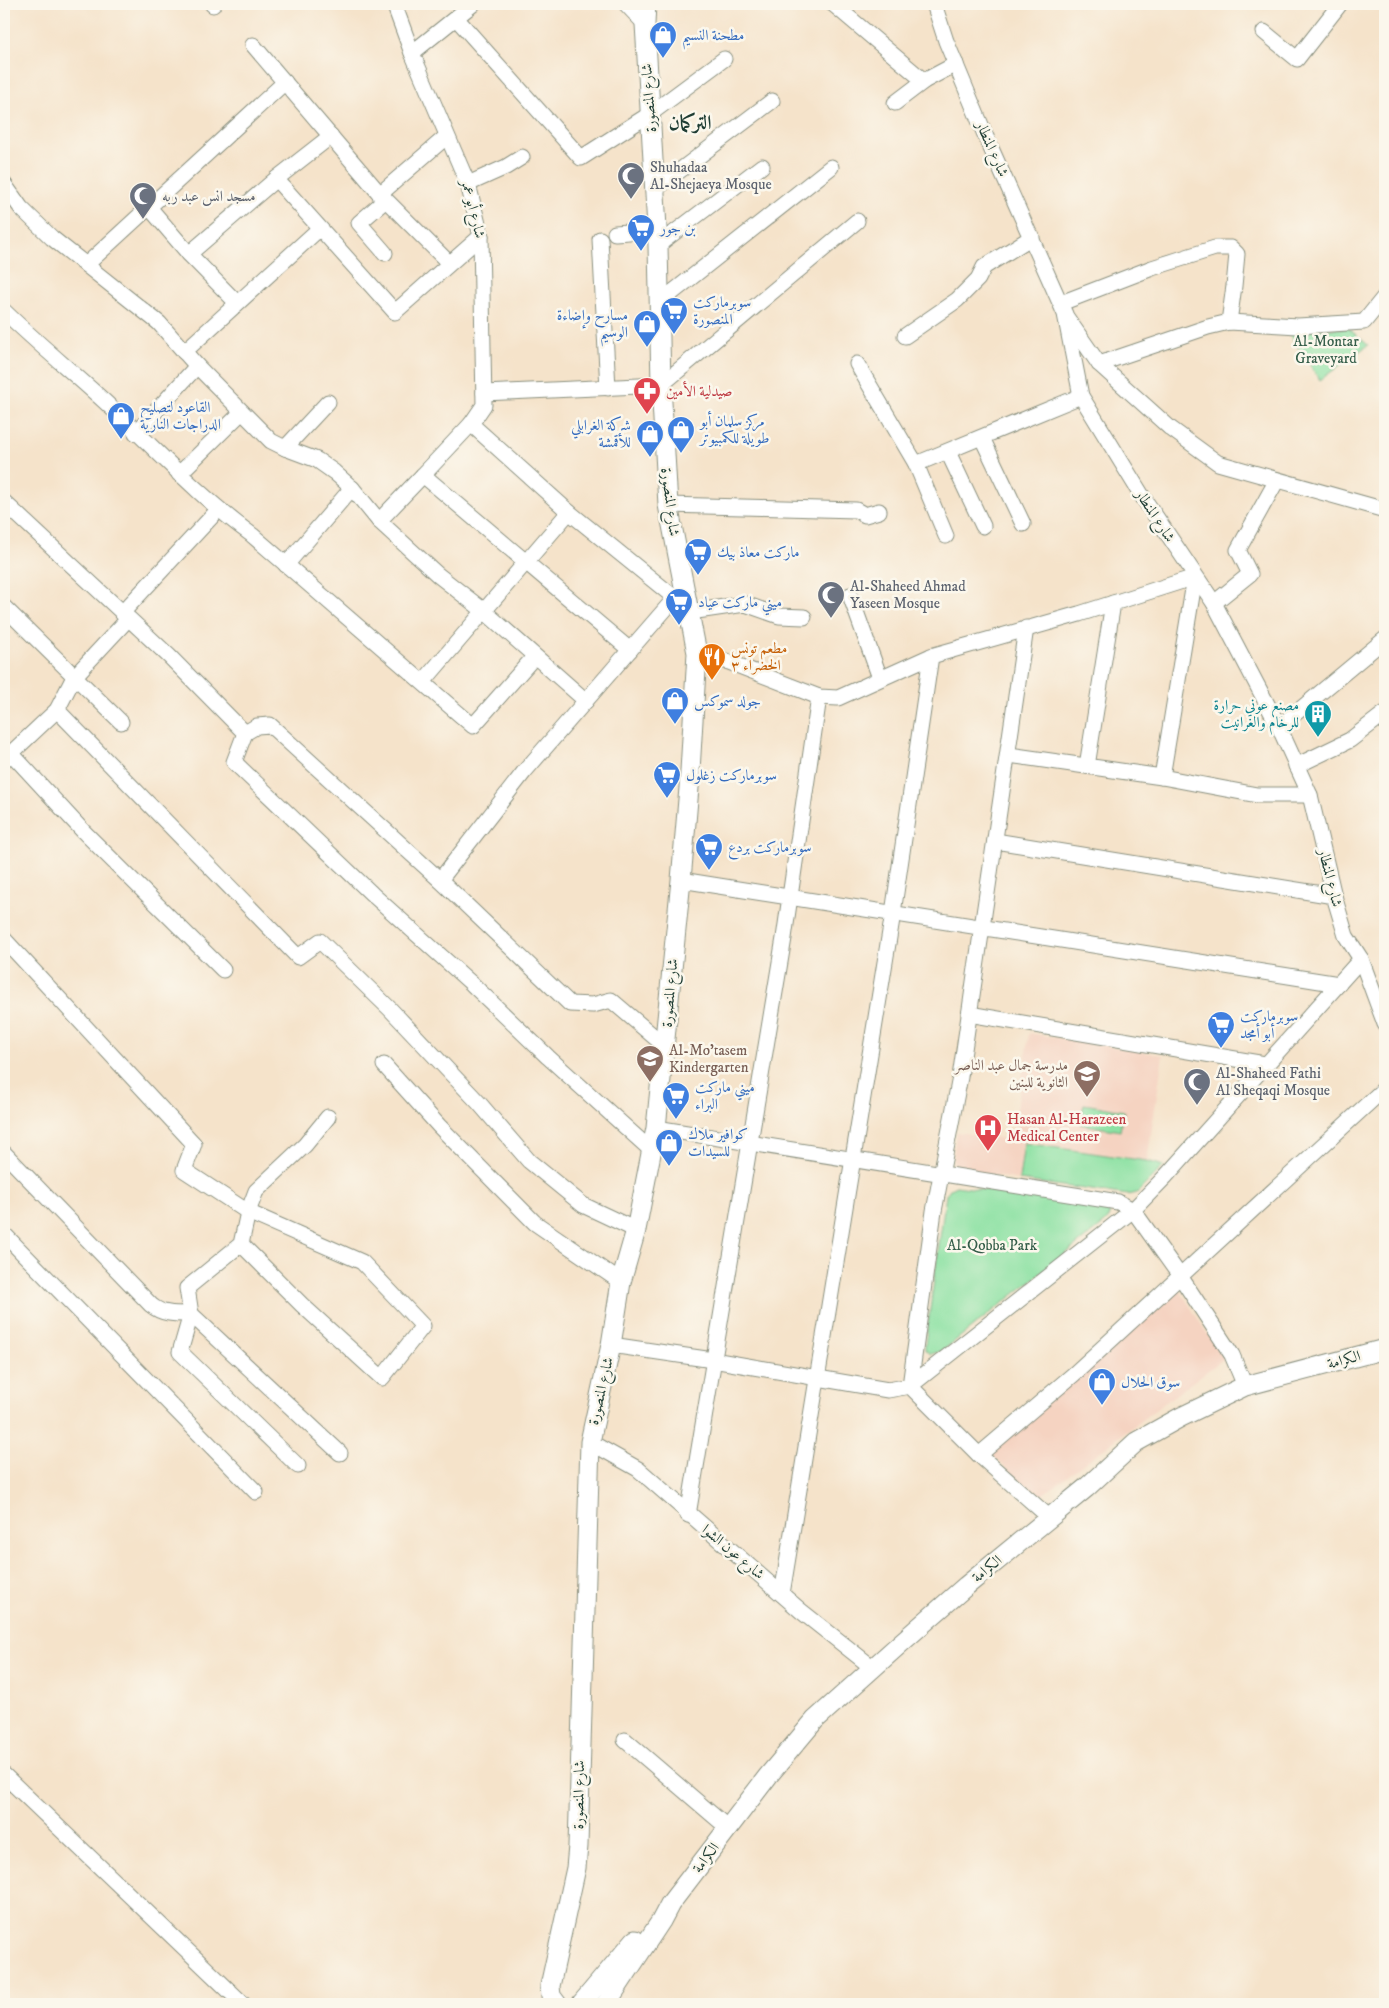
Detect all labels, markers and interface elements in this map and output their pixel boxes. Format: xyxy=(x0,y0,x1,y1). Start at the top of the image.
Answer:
shop icon: مطحنة النسيم xyxy=(648,20,678,59)
place label: مطحنة النسيم xyxy=(682,26,744,50)
street label: شارع المنصورة xyxy=(637,63,664,133)
district label: التركمان xyxy=(668,111,712,136)
street label: شارع المنطار xyxy=(968,116,1013,181)
place label: Shuhadaa Al-Shejaeya Mosque xyxy=(650,158,772,194)
mosque icon: Shuhadaa Al-Shejaeya Mosque xyxy=(616,161,646,200)
street label: شارع أبو عمر xyxy=(453,175,491,241)
mosque icon: مسجد انس عبد ربه xyxy=(128,181,158,220)
place label: مسجد انس عبد ربه xyxy=(162,187,256,206)
supermarket icon: بن جور xyxy=(626,213,656,252)
place label: بن جور xyxy=(658,219,696,238)
place label: سوبرماركت المنصورة xyxy=(693,293,751,329)
supermarket icon: سوبرماركت المنصورة xyxy=(659,296,689,335)
place label: مسارح وإضاءة الوسيم xyxy=(557,306,628,347)
shop icon: مسارح وإضاءة الوسيم xyxy=(632,309,662,348)
park label: Al-Montar Graveyard xyxy=(1293,332,1359,368)
pharmacy icon: صيدلية الأمين xyxy=(632,376,662,415)
place label: صيدلية الأمين xyxy=(666,380,733,401)
place label: القاعود لتصليح الدراجات النارية xyxy=(140,398,221,434)
shop icon: القاعود لتصليح الدراجات النارية xyxy=(106,401,136,440)
place label: مركز سلمان أبو طويلة للكمبيوتر xyxy=(698,410,769,448)
shop icon: مركز سلمان أبو طويلة للكمبيوتر xyxy=(666,415,696,454)
place label: شركة الغرابلي للأقمشة xyxy=(571,416,631,452)
shop icon: شركة الغرابلي للأقمشة xyxy=(635,419,665,458)
street label: شارع المنصورة xyxy=(653,467,684,538)
street label: شارع المنطار xyxy=(1127,484,1179,548)
supermarket icon: ماركت معاذ بيك xyxy=(683,537,713,576)
place label: ماركت معاذ بيك xyxy=(717,543,800,562)
place label: Al-Shaheed Ahmad Yaseen Mosque xyxy=(850,577,966,613)
mosque icon: Al-Shaheed Ahmad Yaseen Mosque xyxy=(816,580,846,619)
supermarket icon: ميني ماركت عياد xyxy=(664,587,694,626)
place label: ميني ماركت عياد xyxy=(698,593,782,616)
place label: مطعم تونس الخضراء ٣ xyxy=(731,639,787,675)
restaurant icon: مطعم تونس الخضراء ٣ xyxy=(697,642,727,681)
shop icon: جولد سموكس xyxy=(660,686,690,725)
place label: جولد سموكس xyxy=(694,692,761,711)
place label: مصنع عوني حرارة للرخام والغرانيت xyxy=(1214,696,1299,735)
building icon: مصنع عوني حرارة للرخام والغرانيت xyxy=(1303,699,1333,738)
supermarket icon: سوبرماركت زغلول xyxy=(652,760,682,799)
place label: سوبرماركت زغلول xyxy=(686,766,777,785)
supermarket icon: سوبرماركت بردع xyxy=(694,832,724,871)
place label: سوبرماركت بردع xyxy=(728,838,811,860)
street label: شارع المنطار xyxy=(1310,845,1346,910)
street label: شارع المنصورة xyxy=(658,958,685,1028)
place label: سوبرماركت أبو أمجد xyxy=(1240,1007,1298,1043)
supermarket icon: سوبرماركت أبو أمجد xyxy=(1206,1010,1236,1049)
place label: Al-Mo'tasem Kindergarten xyxy=(669,1041,749,1077)
school or university icon: Al-Mo'tasem Kindergarten xyxy=(635,1044,665,1083)
place label: مدرسة جمال عبد الناصر الثانوية للبنين xyxy=(953,1056,1068,1092)
school or university icon: مدرسة جمال عبد الناصر الثانوية للبنين xyxy=(1072,1059,1102,1098)
place label: Al-Shaheed Fathi Al Sheqaqi Mosque xyxy=(1216,1064,1330,1100)
mosque icon: Al-Shaheed Fathi Al Sheqaqi Mosque xyxy=(1182,1067,1212,1106)
place label: ميني ماركت البراء xyxy=(695,1078,755,1114)
supermarket icon: ميني ماركت البراء xyxy=(661,1081,691,1120)
place label: Hasan Al-Harazeen Medical Center xyxy=(1007,1110,1126,1146)
hospital icon: Hasan Al-Harazeen Medical Center xyxy=(973,1113,1003,1152)
place label: كوافير ملاك للسيدات xyxy=(688,1125,748,1161)
shop icon: كوافير ملاك للسيدات xyxy=(654,1128,684,1167)
park label: Al-Qobba Park xyxy=(947,1236,1038,1255)
street label: الكرامة xyxy=(1325,1347,1363,1373)
street label: شارع المنصورة xyxy=(584,1355,621,1427)
shop icon: سوق الحلال xyxy=(1087,1367,1117,1406)
place label: سوق الحلال xyxy=(1121,1373,1180,1392)
street label: شارع عون الشوا xyxy=(696,1520,768,1586)
street label: الكرامة xyxy=(968,1551,1006,1587)
street label: شارع المنصورة xyxy=(569,1760,592,1830)
street label: الكرامة xyxy=(688,1839,724,1877)

